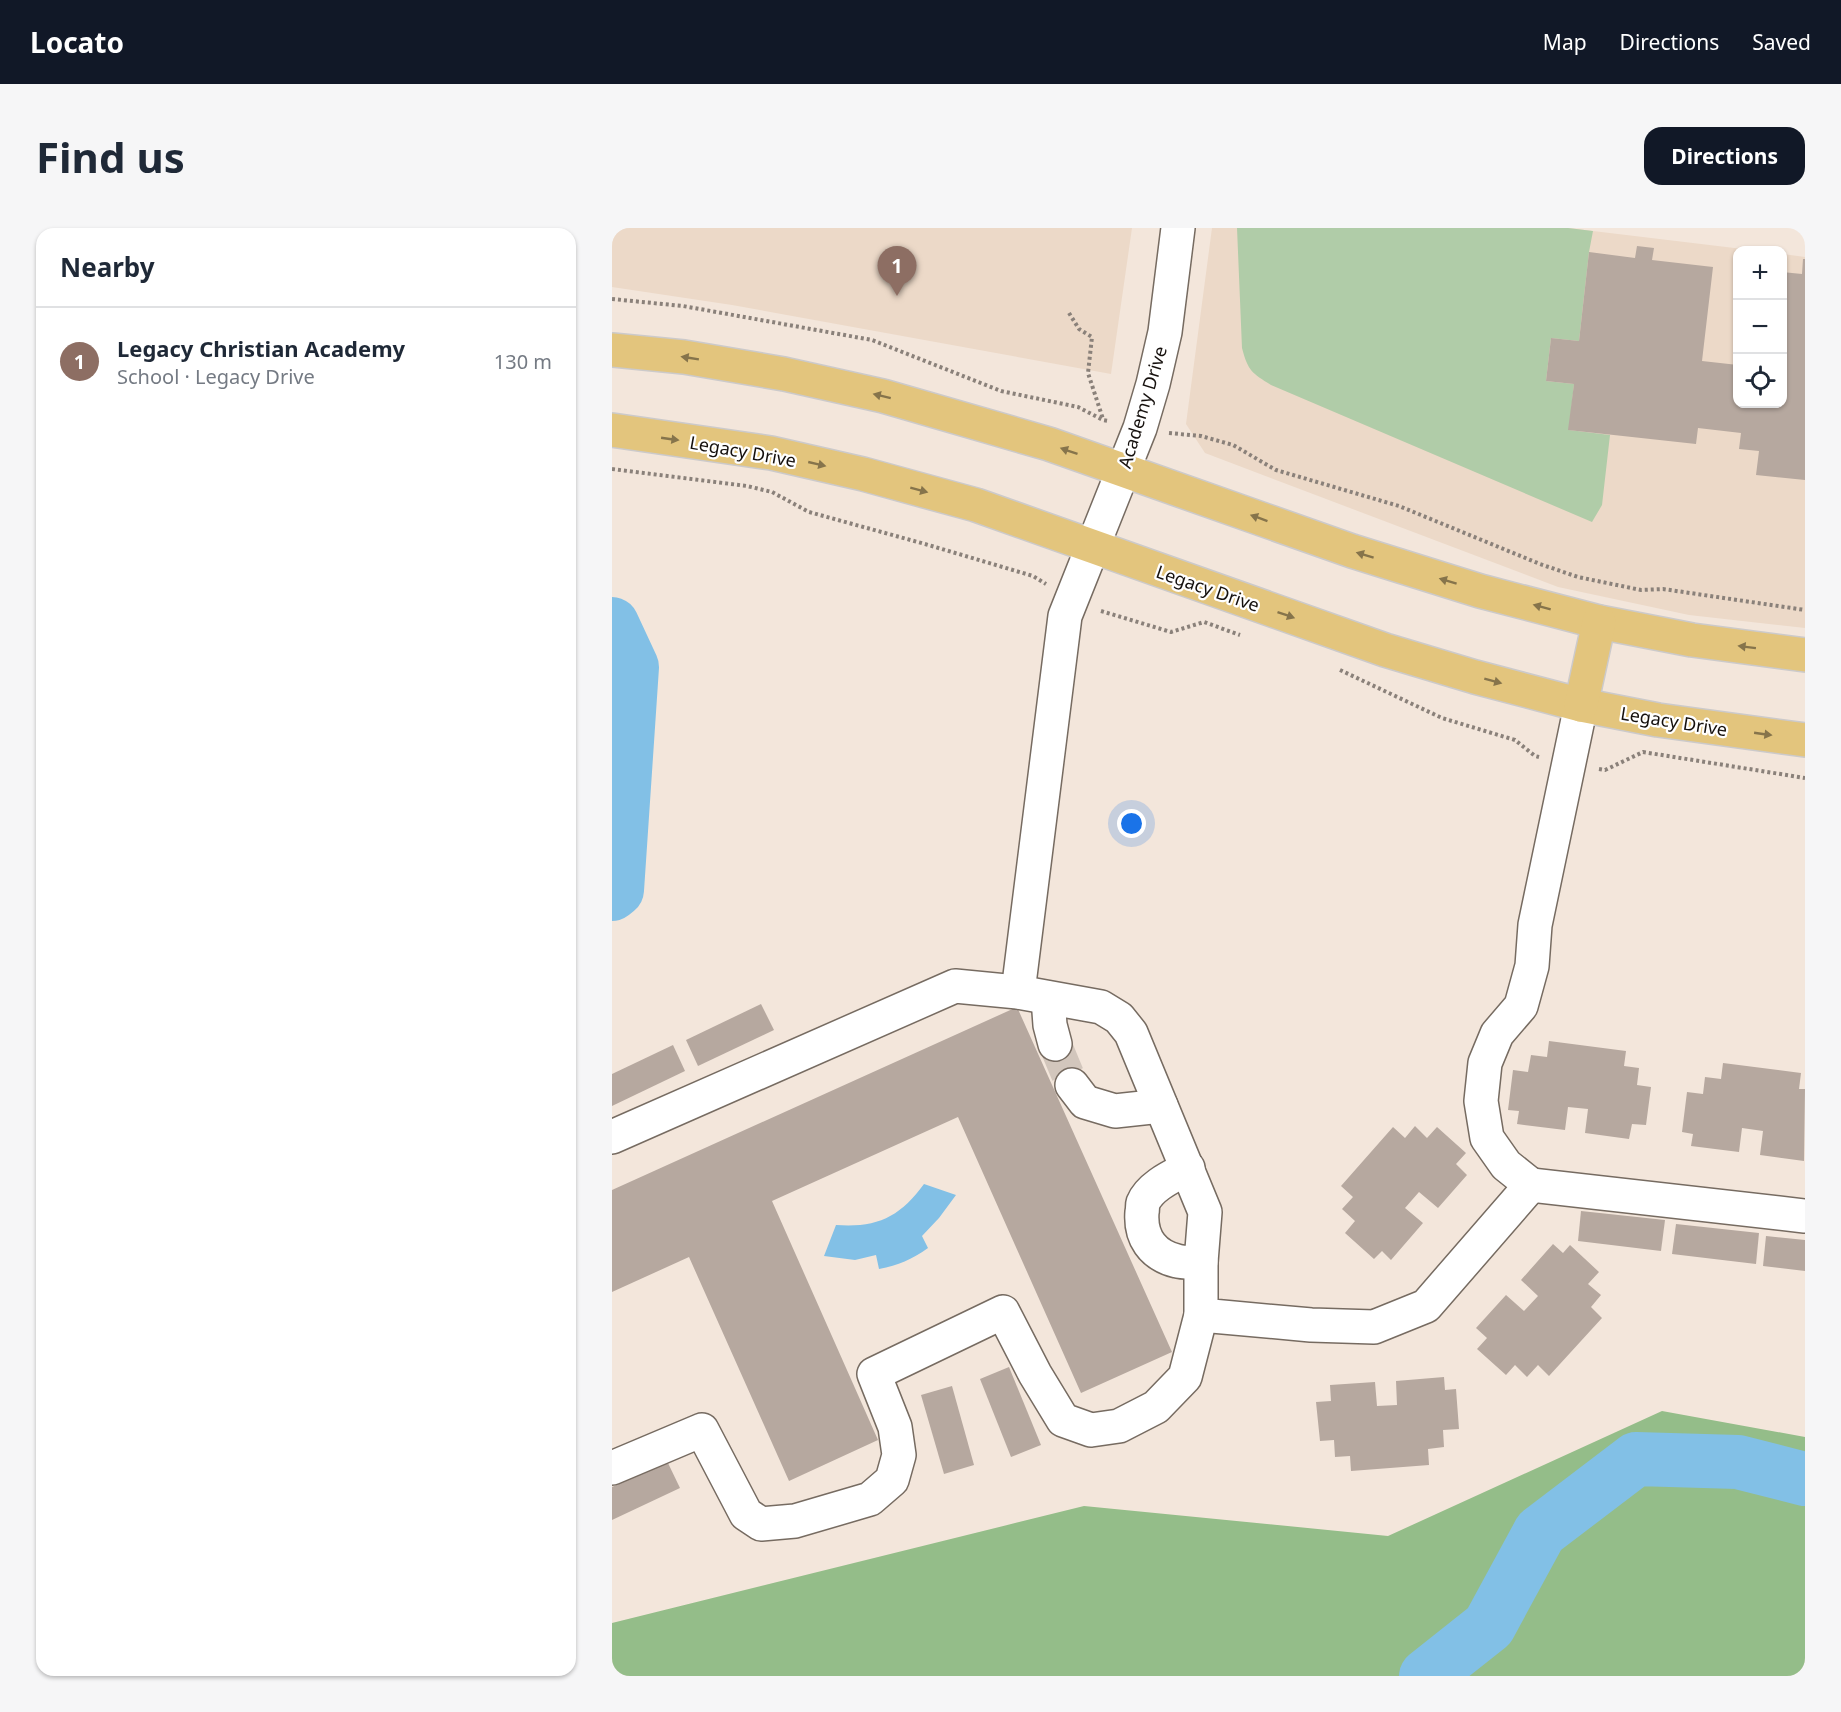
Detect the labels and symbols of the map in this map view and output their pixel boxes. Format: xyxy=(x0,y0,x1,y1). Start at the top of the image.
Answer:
pin: 1 xyxy=(878,247,916,296)
street label: Academy Drive xyxy=(1112,343,1172,471)
one-way arrow xyxy=(681,353,700,362)
one-way arrow xyxy=(872,390,891,400)
street label: Legacy Drive xyxy=(688,430,798,472)
one-way arrow xyxy=(661,434,680,443)
one-way arrow xyxy=(1060,446,1078,455)
one-way arrow xyxy=(808,459,826,469)
one-way arrow xyxy=(910,485,928,495)
one-way arrow xyxy=(1250,512,1268,522)
one-way arrow xyxy=(1356,550,1374,559)
street label: Legacy Drive xyxy=(1153,559,1263,617)
one-way arrow xyxy=(1439,576,1457,585)
one-way arrow xyxy=(1533,602,1552,612)
one-way arrow xyxy=(1277,611,1295,621)
one-way arrow xyxy=(1737,643,1756,652)
one-way arrow xyxy=(1483,677,1502,687)
street label: Legacy Drive xyxy=(1619,701,1729,741)
one-way arrow xyxy=(1753,730,1772,739)
your location xyxy=(1117,809,1146,838)

